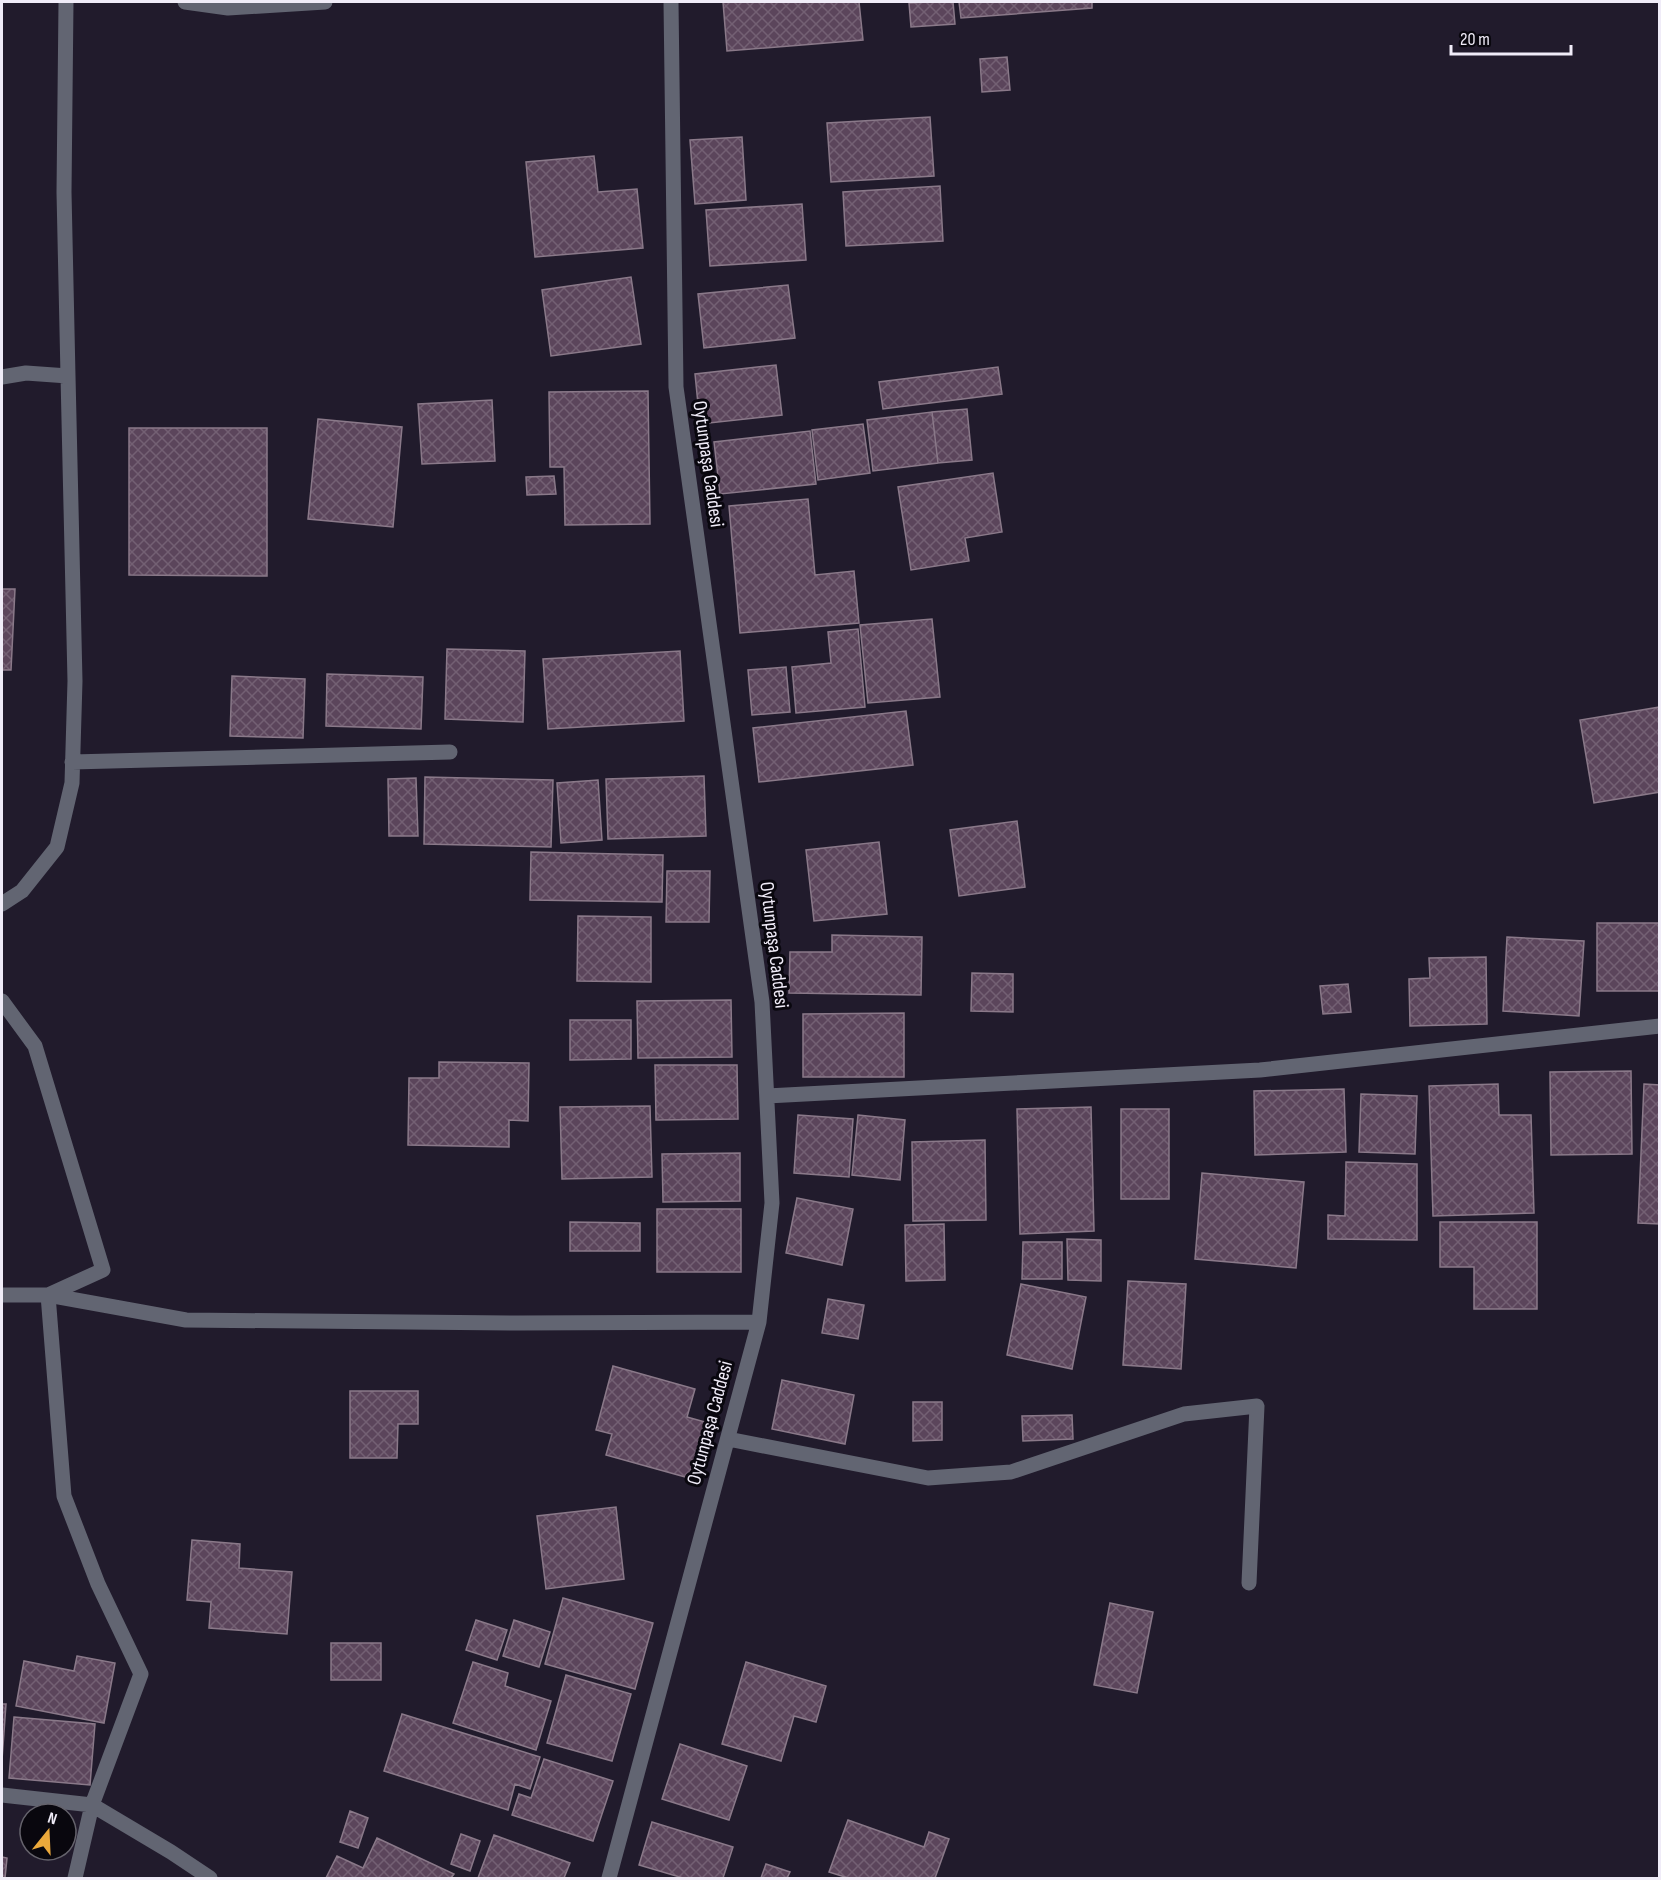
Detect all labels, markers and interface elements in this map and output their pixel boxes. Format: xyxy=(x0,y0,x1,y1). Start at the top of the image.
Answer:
scale bar xyxy=(1451,18,1571,56)
text: 20 m xyxy=(1460,29,1490,50)
street label: Oytunpaşa Caddesi xyxy=(687,399,729,529)
street label: Oytunpaşa Caddesi xyxy=(754,880,794,1010)
street label: Oytunpaşa Caddesi xyxy=(682,1358,738,1488)
north arrow xyxy=(18,1802,78,1862)
text: N xyxy=(45,1809,59,1830)

